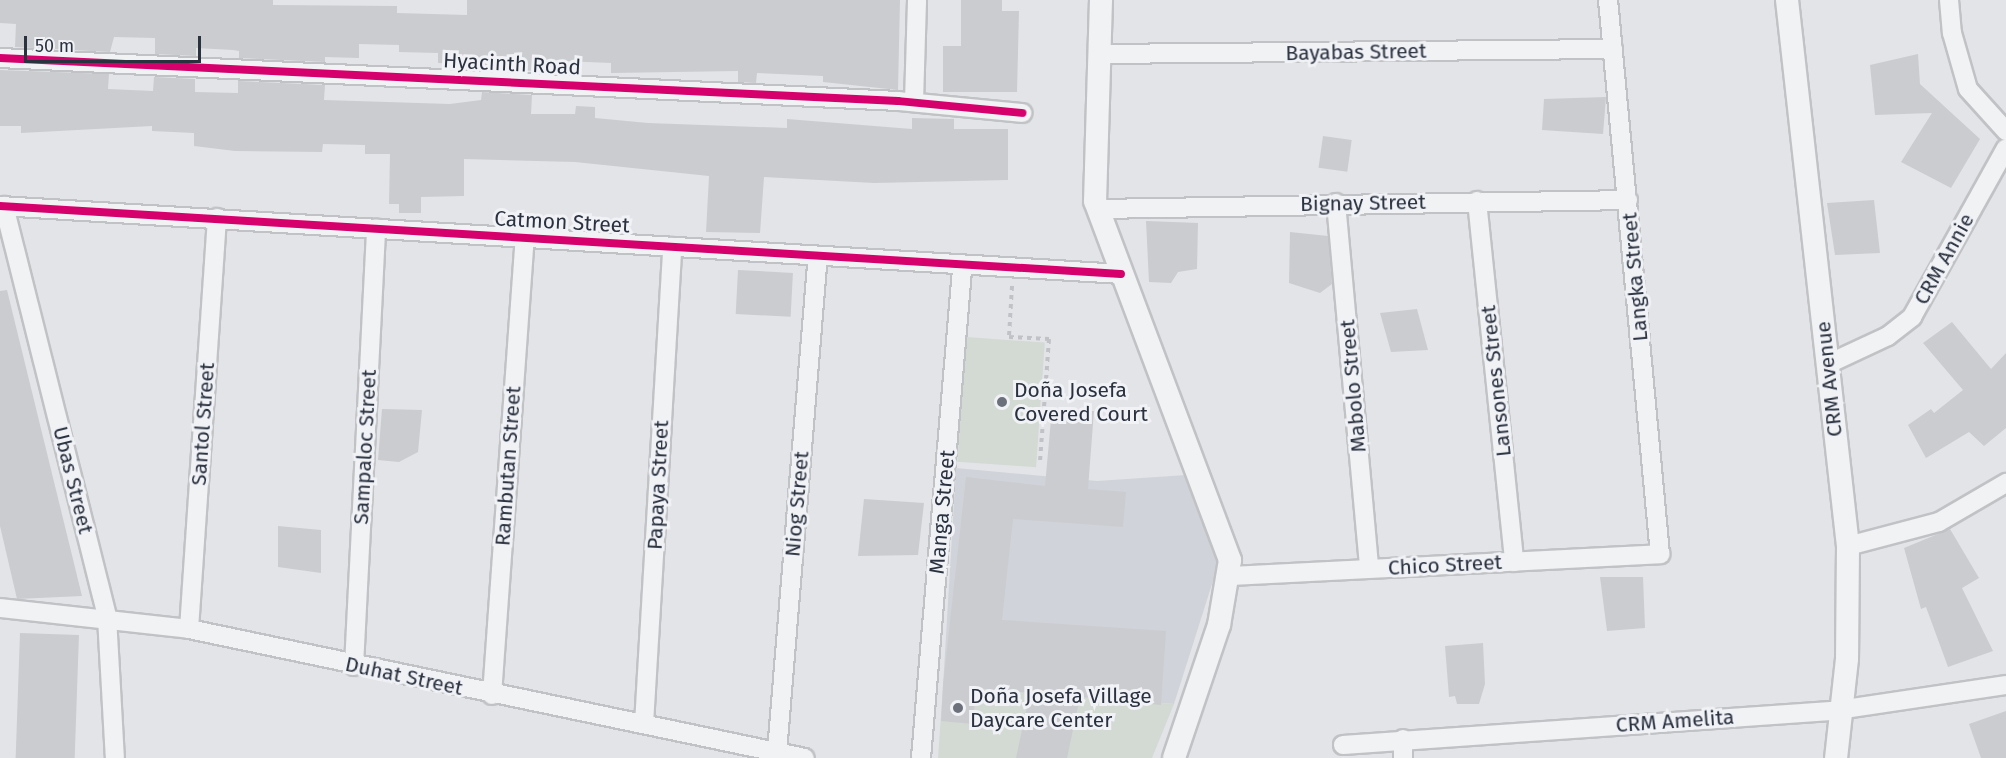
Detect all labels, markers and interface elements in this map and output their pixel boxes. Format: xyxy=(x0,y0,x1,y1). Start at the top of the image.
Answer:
scale bar xyxy=(27,24,204,62)
text: 50 m xyxy=(35,35,74,57)
street label: Bayabas Street xyxy=(1285,38,1427,66)
street label: Hyacinth Road xyxy=(443,48,581,80)
street label: Bignay Street xyxy=(1300,189,1426,217)
street label: Catmon Street xyxy=(494,206,630,238)
street label: CRM Annie xyxy=(1909,209,1979,309)
street label: Langka Street xyxy=(1617,211,1653,343)
street label: Lansones Street xyxy=(1476,304,1516,458)
street label: Mabolo Street xyxy=(1335,318,1371,454)
street label: CRM Avenue xyxy=(1810,320,1848,438)
street label: Santol Street xyxy=(186,362,220,486)
street label: Sampaloc Street xyxy=(348,369,382,525)
place label: Doña Josefa Covered Court xyxy=(1014,377,1148,427)
street label: Rambutan Street xyxy=(490,385,526,547)
marker: Doña Josefa Covered Court xyxy=(995,395,1009,409)
street label: Papaya Street xyxy=(642,420,674,550)
street label: Ubas Street xyxy=(48,424,98,536)
street label: Manga Street xyxy=(924,449,960,575)
street label: Niog Street xyxy=(780,450,814,558)
street label: Chico Street xyxy=(1387,549,1503,581)
street label: Duhat Street xyxy=(343,651,465,701)
place label: Doña Josefa Village Daycare Center xyxy=(970,683,1152,733)
marker: Doña Josefa Village Daycare Center xyxy=(951,701,965,715)
street label: CRM Amelita xyxy=(1615,704,1735,738)

